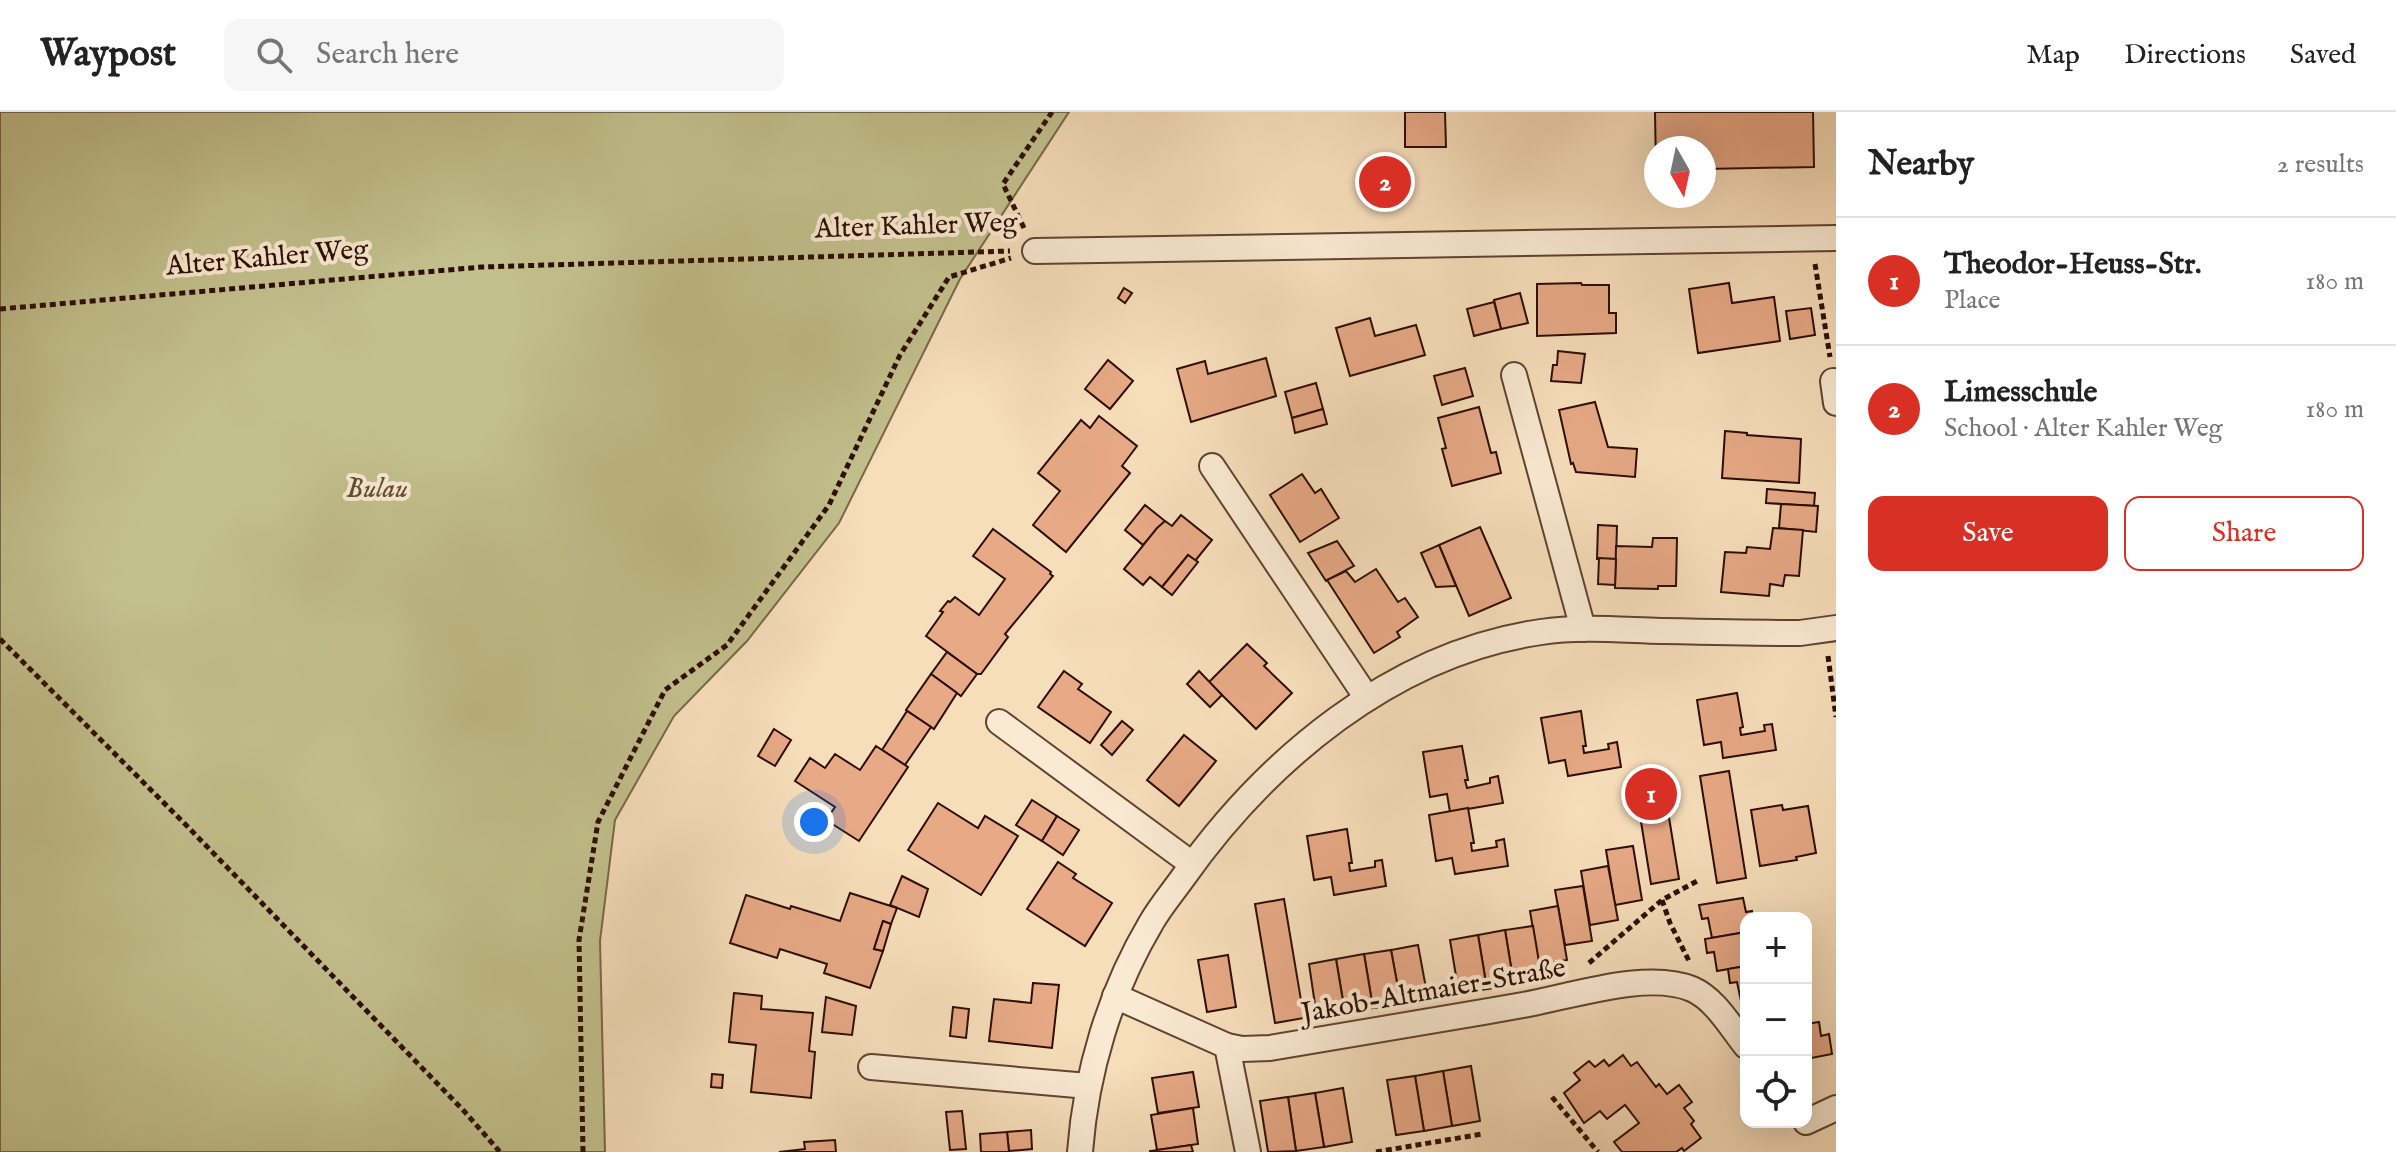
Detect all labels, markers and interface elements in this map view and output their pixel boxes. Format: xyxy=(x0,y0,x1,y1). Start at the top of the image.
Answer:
search box xyxy=(224,19,784,91)
text: Waypost xyxy=(40,31,176,79)
icon: search xyxy=(252,33,296,77)
text: Search here xyxy=(316,36,459,74)
text: Map xyxy=(2026,38,2080,73)
text: Directions xyxy=(2124,38,2246,73)
text: Saved xyxy=(2290,38,2356,73)
north arrow xyxy=(1644,136,1716,208)
text: Nearby xyxy=(1868,143,1974,186)
text: 2 results xyxy=(2277,148,2364,181)
pin: 2 xyxy=(1359,152,1411,212)
street label: Alter Kahler Weg xyxy=(813,205,1019,248)
street label: Alter Kahler Weg xyxy=(164,232,371,285)
text: Theodor-Heuss-Str. xyxy=(1944,246,2201,284)
text: 1 xyxy=(1889,265,1899,298)
text: 180 m xyxy=(2306,265,2364,298)
text: Place xyxy=(1944,284,2000,317)
text: Limesschule xyxy=(1944,374,2097,412)
text: 2 xyxy=(1888,393,1900,426)
text: 180 m xyxy=(2306,393,2364,426)
text: School · Alter Kahler Weg xyxy=(1944,412,2223,445)
park label: Bulau xyxy=(346,472,408,507)
button: Save xyxy=(1868,496,2108,571)
button: Share xyxy=(2124,496,2364,571)
pin: 1 xyxy=(1625,764,1677,824)
your location xyxy=(794,802,834,842)
map controls xyxy=(1740,912,1812,1128)
button: + xyxy=(1740,912,1812,984)
street label: Jakob-Altmaier-Straße xyxy=(1296,951,1568,1032)
button: − xyxy=(1740,984,1812,1056)
button: locate xyxy=(1740,1056,1812,1128)

